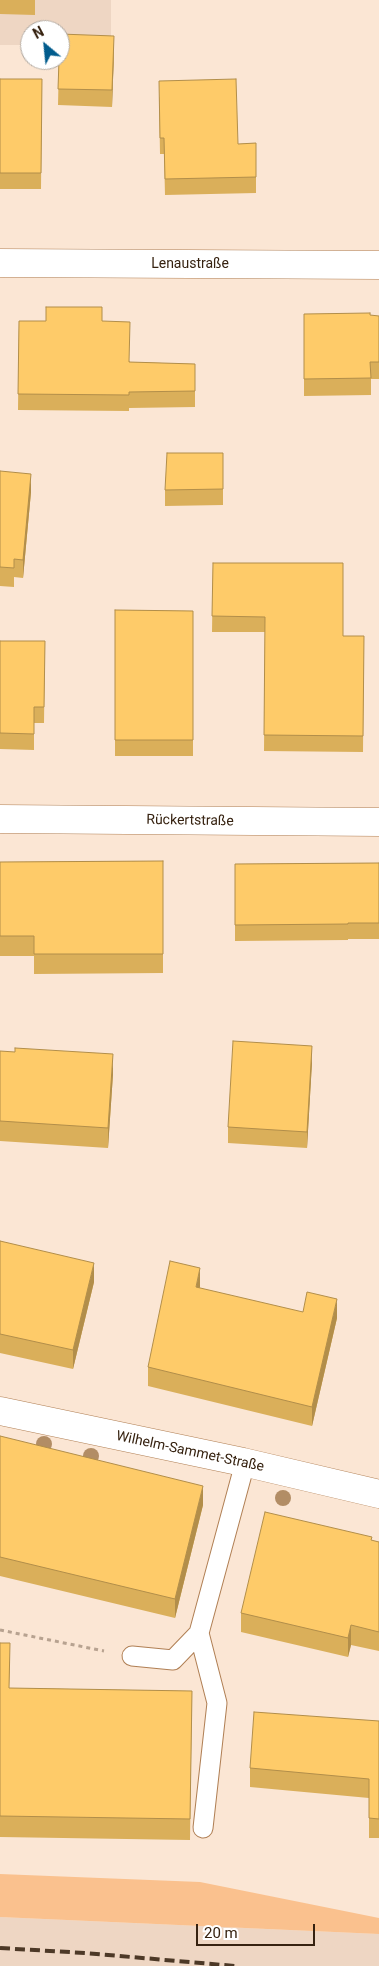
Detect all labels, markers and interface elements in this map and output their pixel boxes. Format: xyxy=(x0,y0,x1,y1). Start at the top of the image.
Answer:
north arrow xyxy=(20,20,70,70)
text: N xyxy=(30,23,47,42)
street label: Lenaustraße xyxy=(151,256,229,272)
street label: Rückertstraße xyxy=(146,812,234,830)
street label: Wilhelm-Sammet-Straße xyxy=(114,1428,266,1476)
scale bar xyxy=(199,1914,318,1946)
text: 20 m xyxy=(204,1924,238,1942)

